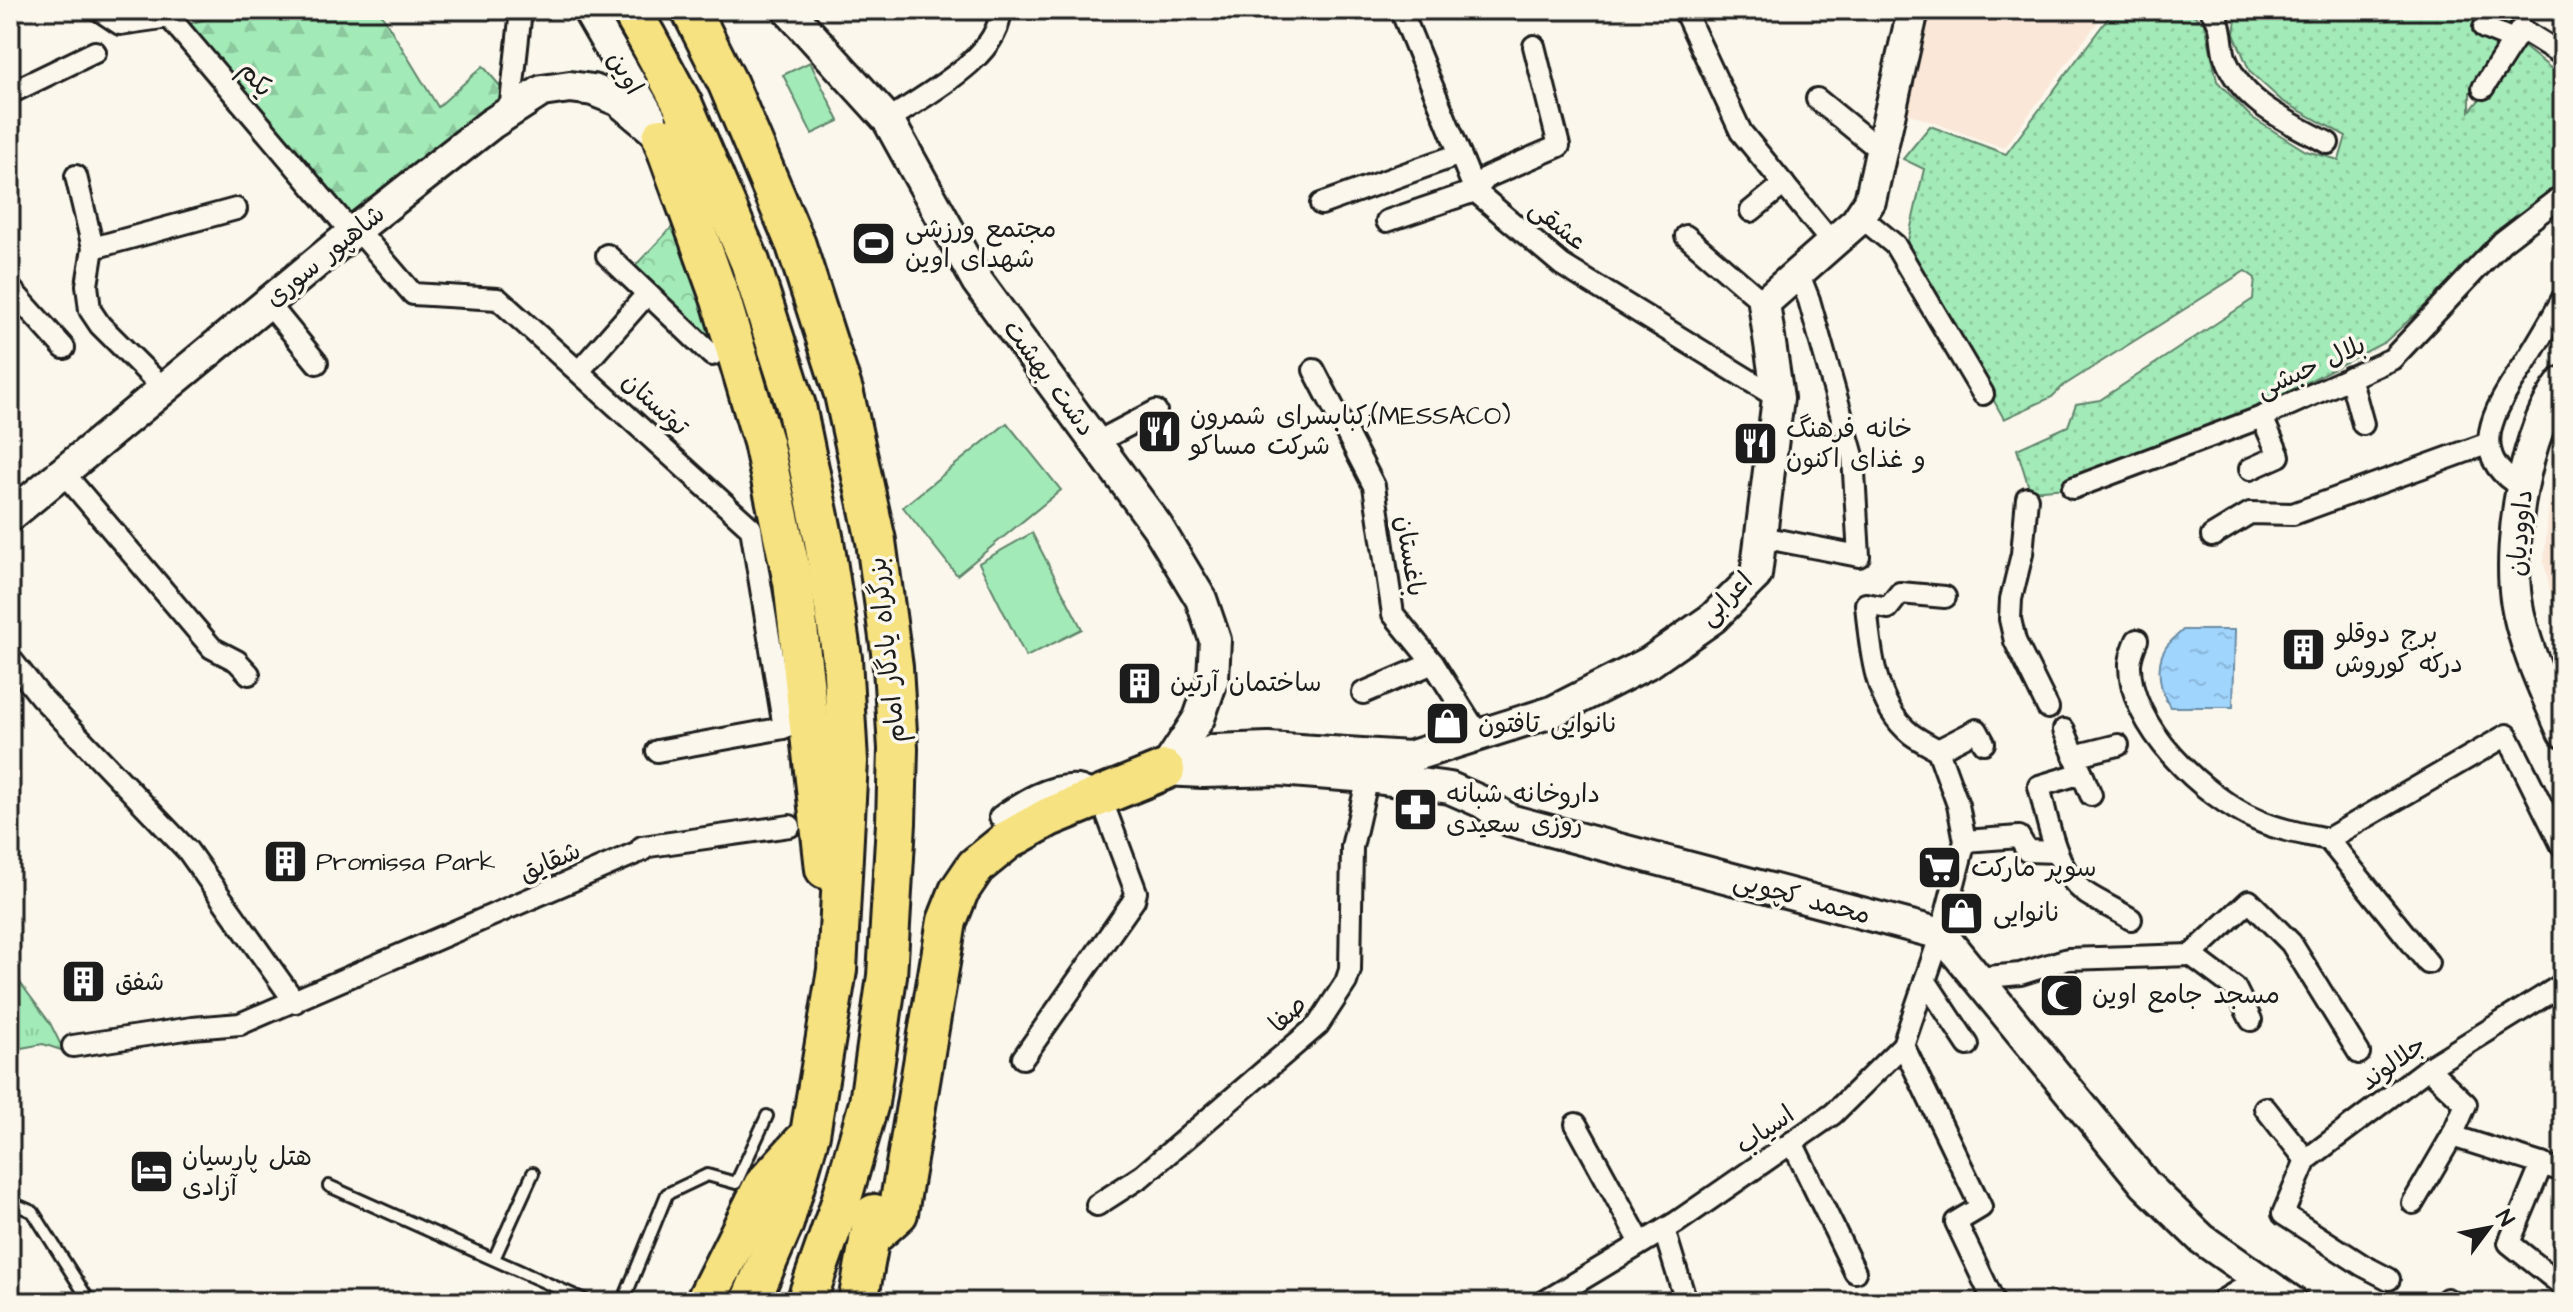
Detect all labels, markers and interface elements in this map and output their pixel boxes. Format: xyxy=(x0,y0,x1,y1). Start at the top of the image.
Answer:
street label: اوین xyxy=(598,45,652,101)
street label: یکم xyxy=(230,53,282,105)
street label: عشقی xyxy=(1521,191,1595,259)
street label: شاهپور سوری xyxy=(257,196,393,316)
place label: مجتمع ورزشی شهدای اوین xyxy=(905,211,1056,277)
sports icon: مجتمع ورزشی شهدای اوین xyxy=(850,220,898,268)
street label: دشت بهشت xyxy=(994,312,1104,444)
street label: بلال حبشی xyxy=(2250,327,2372,407)
street label: توتستان xyxy=(614,364,697,445)
place label: کبابسرای شمرون;(MESSACO) شرکت مساکو xyxy=(1188,398,1511,464)
restaurant icon: کبابسرای شمرون;(MESSACO) شرکت مساکو xyxy=(1135,407,1183,455)
place label: خانه فرهنگ و غذای اکنون xyxy=(1786,411,1926,477)
restaurant icon: خانه فرهنگ و غذای اکنون xyxy=(1731,420,1779,468)
street label: داوودیان xyxy=(2498,488,2542,578)
street label: باغستان xyxy=(1386,513,1434,599)
street label: بزرگراه یادگار امام xyxy=(859,555,916,745)
street label: اعرابی xyxy=(1691,564,1761,634)
place label: برج دوقلو درکه کوروش xyxy=(2334,616,2463,682)
building icon: برج دوقلو درکه کوروش xyxy=(2280,625,2328,673)
building icon: ساختمان آرتین xyxy=(1115,659,1163,707)
place label: ساختمان آرتین xyxy=(1170,665,1322,701)
shop icon: نانوایی تافتون xyxy=(1423,700,1471,748)
place label: نانوایی تافتون xyxy=(1478,706,1618,742)
place label: داروخانه شبانه روزی سعیدی xyxy=(1446,776,1600,842)
pharmacy icon: داروخانه شبانه روزی سعیدی xyxy=(1391,785,1439,833)
street label: شقایق xyxy=(513,833,587,891)
building icon: Promissa Park xyxy=(261,838,309,886)
place label: Promissa Park xyxy=(316,844,496,880)
supermarket icon: سوپر مارکت xyxy=(1916,844,1964,892)
place label: سوپر مارکت xyxy=(1971,850,2097,886)
street label: محمد کچویی xyxy=(1730,862,1874,934)
shop icon: نانوایی xyxy=(1938,889,1986,937)
place label: نانوایی xyxy=(1993,895,2061,931)
building icon: شفق xyxy=(60,958,108,1006)
place label: شفق xyxy=(115,964,164,1000)
mosque icon: مسجد جامع اوین xyxy=(2037,971,2085,1019)
place label: مسجد جامع اوین xyxy=(2092,977,2280,1013)
street label: صفا xyxy=(1261,987,1315,1041)
street label: جلالوند xyxy=(2352,1027,2434,1099)
street label: اسیاب xyxy=(1728,1097,1802,1163)
place label: هتل پارسیان آزادی xyxy=(182,1139,312,1205)
hotel icon: هتل پارسیان آزادی xyxy=(127,1148,175,1196)
north arrow xyxy=(2449,1188,2529,1268)
text: N xyxy=(2488,1204,2522,1232)

